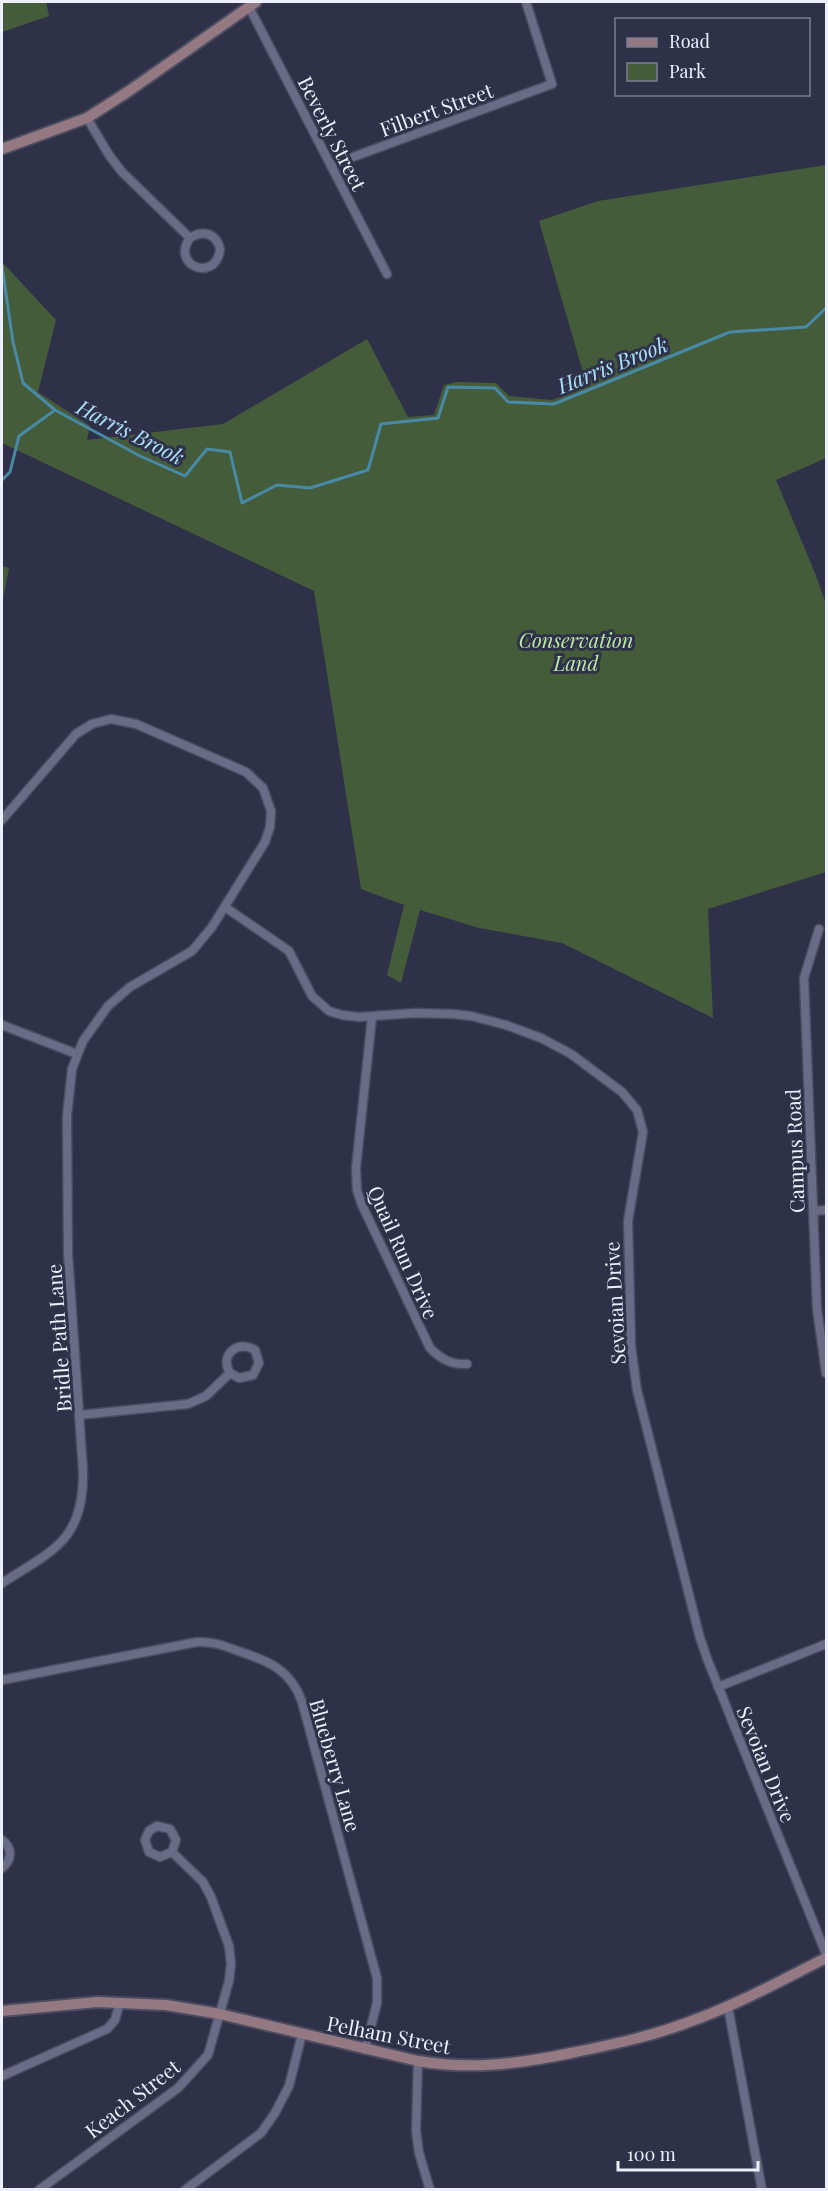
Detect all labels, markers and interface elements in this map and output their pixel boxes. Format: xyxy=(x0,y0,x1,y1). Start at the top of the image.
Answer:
legend xyxy=(615,18,810,96)
text: Road xyxy=(669,29,710,53)
text: Park xyxy=(669,59,706,83)
street label: Beverly Street xyxy=(293,71,374,195)
street label: Filbert Street xyxy=(376,76,497,142)
water label: Harris Brook xyxy=(552,329,672,399)
water label: Harris Brook xyxy=(72,392,190,470)
park label: Conservation Land xyxy=(519,626,633,676)
street label: Campus Road xyxy=(778,1088,810,1214)
street label: Quail Run Drive xyxy=(363,1181,445,1323)
street label: Sevoian Drive xyxy=(597,1241,631,1365)
street label: Bridle Path Lane xyxy=(39,1263,77,1413)
street label: Blueberry Lane xyxy=(304,1695,368,1835)
street label: Sevoian Drive xyxy=(731,1702,803,1826)
street label: Pelham Street xyxy=(325,2009,454,2059)
street label: Keach Street xyxy=(79,2052,186,2144)
scale bar xyxy=(618,2134,758,2172)
text: 100 m xyxy=(627,2142,676,2166)

